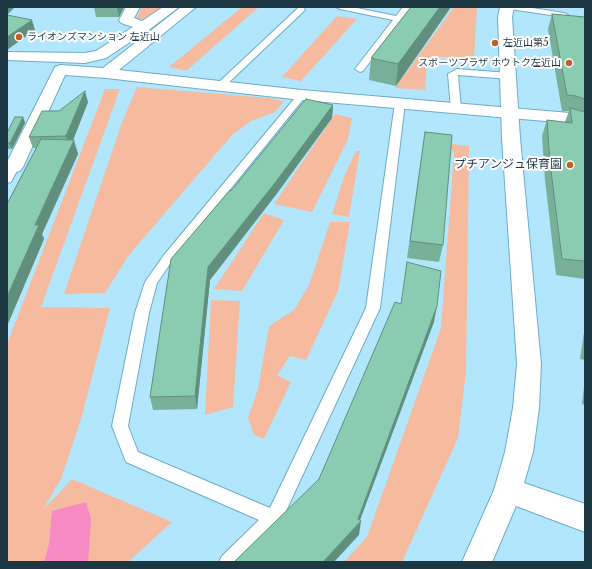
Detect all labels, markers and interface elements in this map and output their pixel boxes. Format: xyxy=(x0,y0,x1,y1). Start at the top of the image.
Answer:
place label: ライオンズマンション 左近山 xyxy=(27,31,160,43)
marker: ライオンズマンション 左近山 xyxy=(14,32,24,42)
place label: 左近山第5 xyxy=(503,37,549,49)
marker: 左近山第5 xyxy=(490,38,500,48)
place label: スポーツプラザ ホウトク左近山 xyxy=(418,57,561,69)
marker: スポーツプラザ ホウトク左近山 xyxy=(564,58,574,68)
place label: プチアンジュ保育園 xyxy=(454,158,562,172)
marker: プチアンジュ保育園 xyxy=(565,160,575,170)

